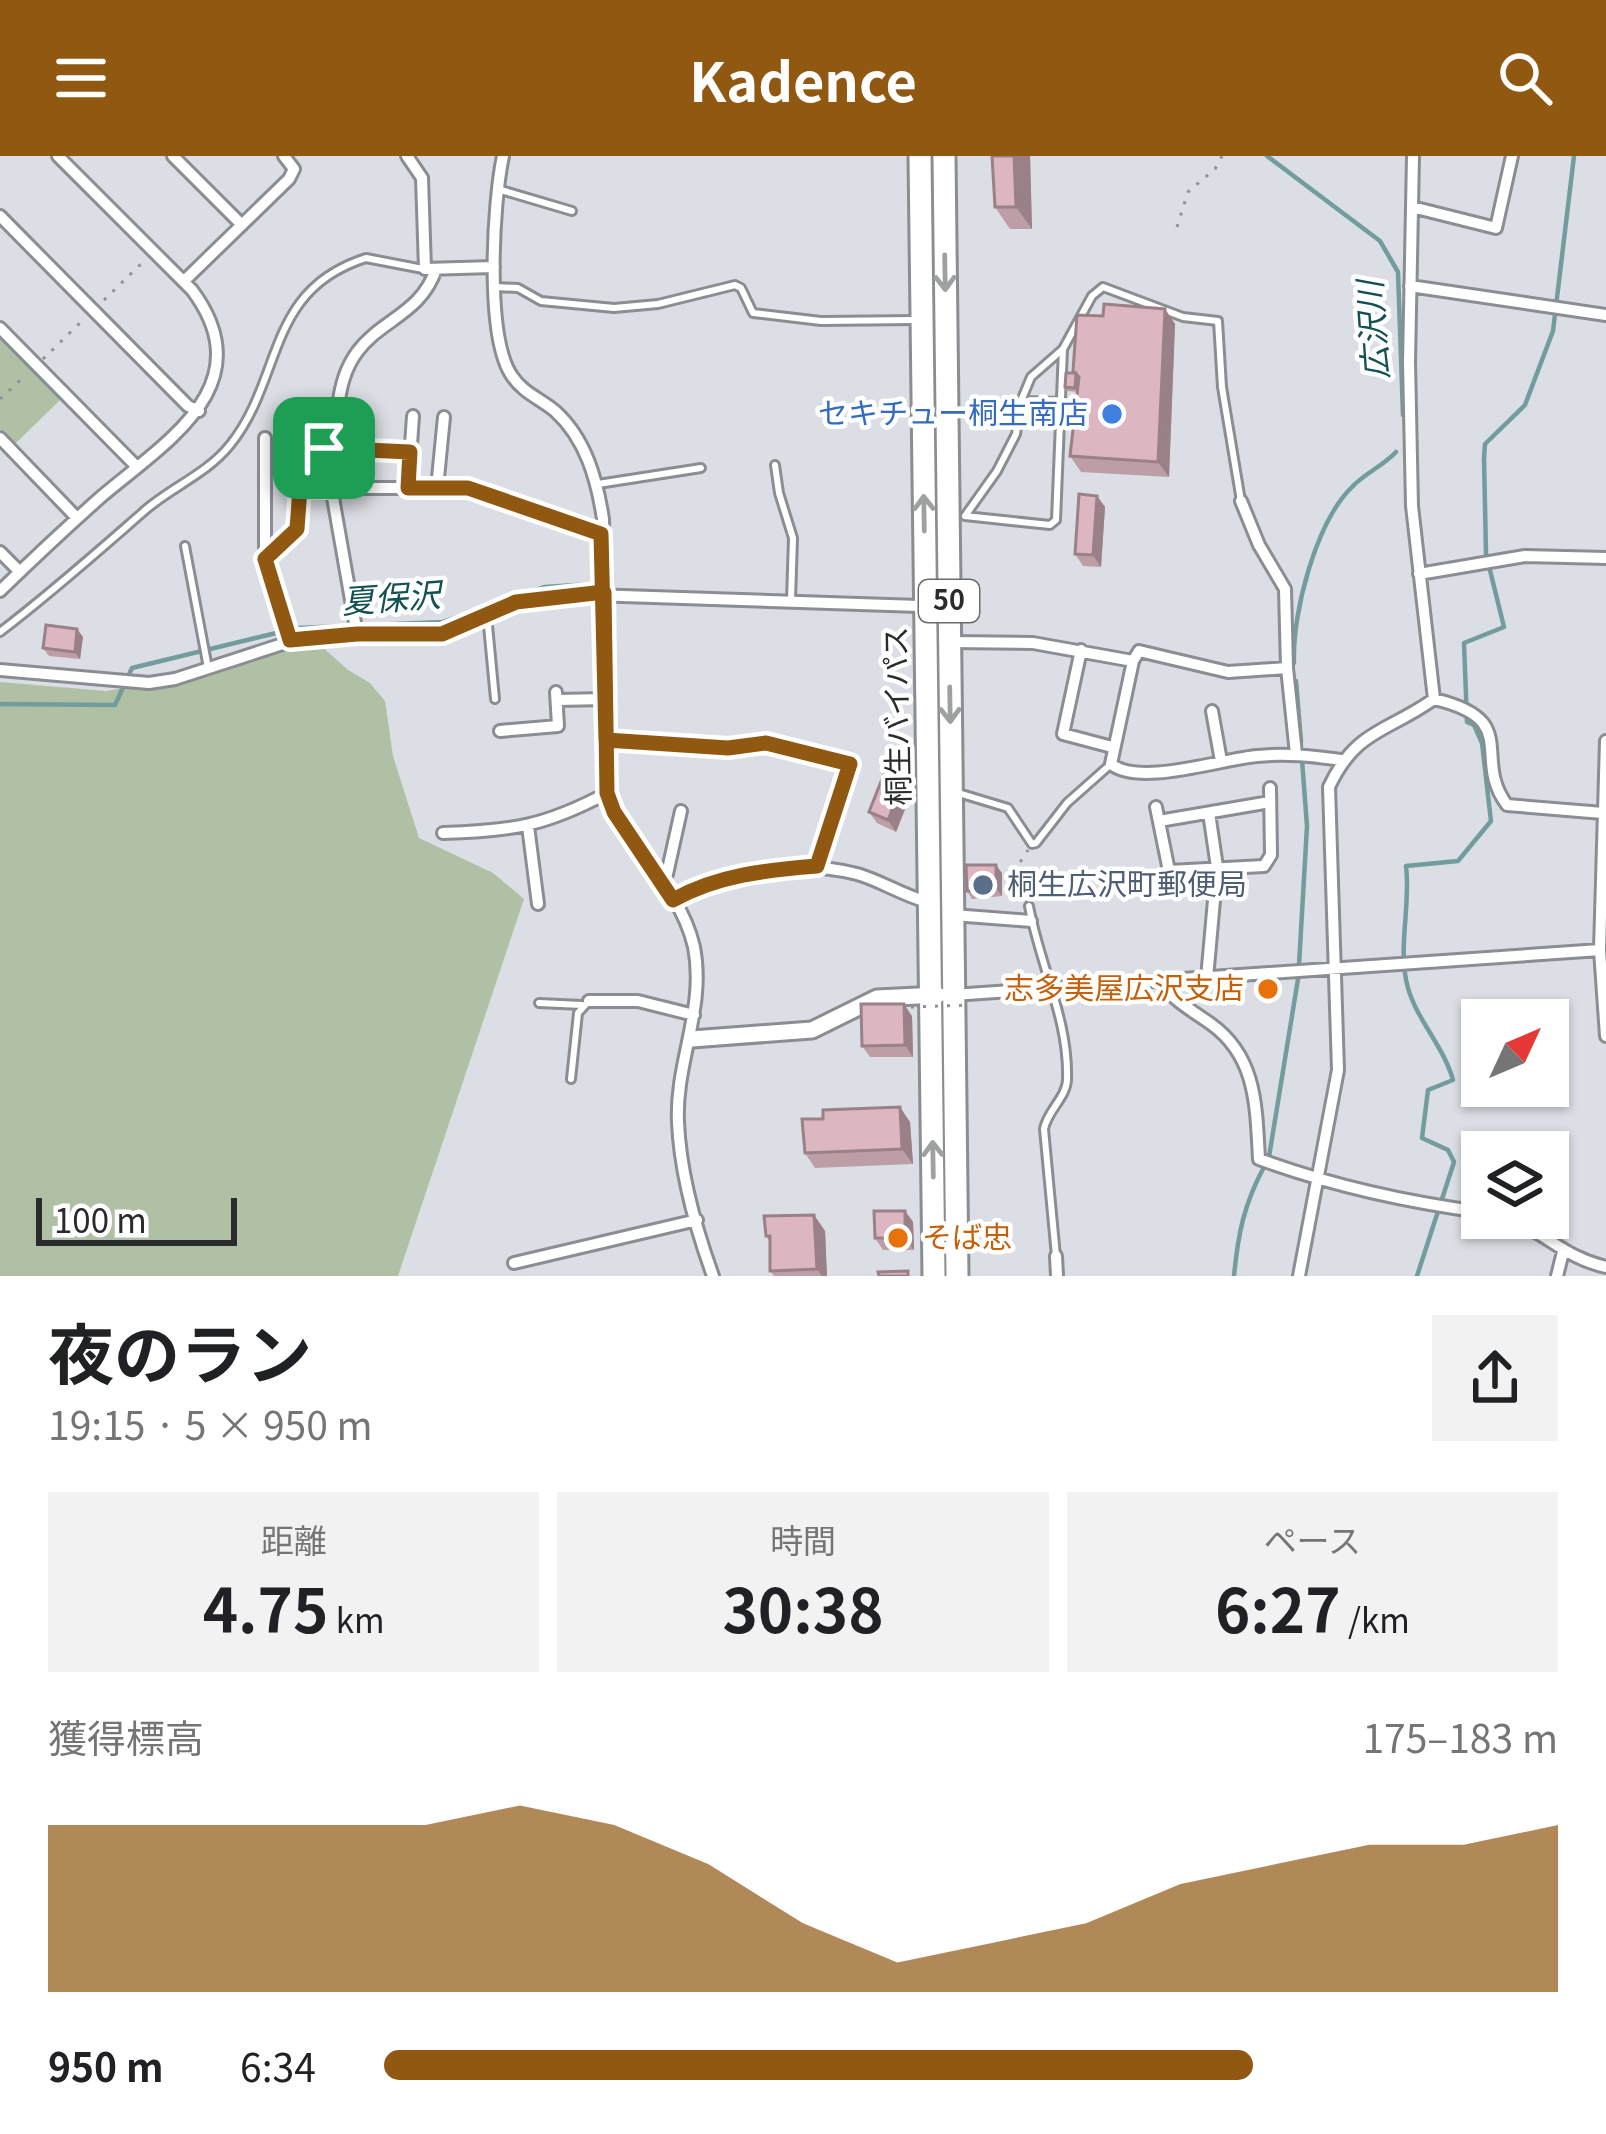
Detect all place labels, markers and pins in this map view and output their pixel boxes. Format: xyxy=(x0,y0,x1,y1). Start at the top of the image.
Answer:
place label: セキチュー桐生南店 xyxy=(818,389,1088,433)
pin xyxy=(273,397,375,499)
marker: セキチュー桐生南店 xyxy=(1099,401,1125,427)
place label: 桐生広沢町郵便局 xyxy=(1007,860,1247,904)
marker: 桐生広沢町郵便局 xyxy=(970,872,996,898)
place label: 志多美屋広沢支店 xyxy=(1004,964,1244,1008)
marker: 志多美屋広沢支店 xyxy=(1255,976,1281,1002)
place label: そば忠 xyxy=(922,1213,1012,1257)
marker: そば忠 xyxy=(885,1225,911,1251)

